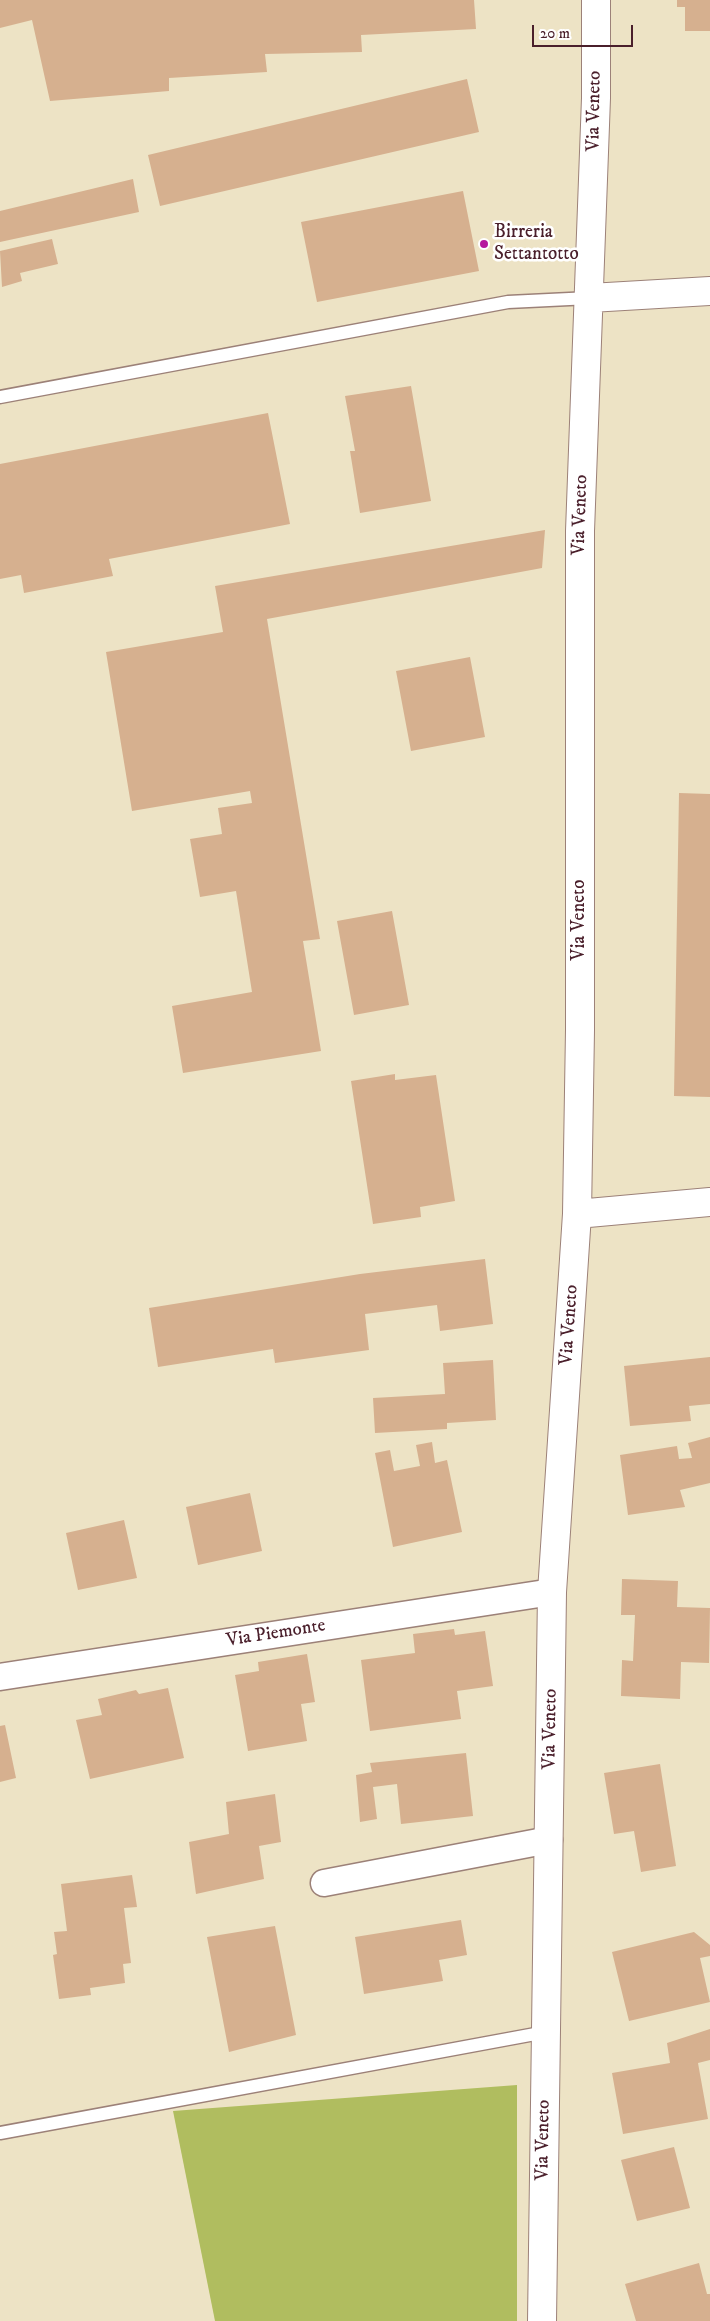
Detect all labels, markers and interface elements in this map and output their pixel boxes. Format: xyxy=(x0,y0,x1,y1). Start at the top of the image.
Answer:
scale bar xyxy=(535,15,636,47)
text: 20 m xyxy=(540,24,570,43)
street label: Via Veneto xyxy=(583,70,607,152)
place label: Birreria Settantotto xyxy=(494,222,579,266)
marker: Birreria Settantotto xyxy=(478,238,490,250)
street label: Via Veneto xyxy=(568,474,594,556)
street label: Via Veneto xyxy=(569,880,591,960)
street label: Via Veneto xyxy=(556,1284,584,1366)
street label: Via Piemonte xyxy=(225,1615,327,1653)
street label: Via Veneto xyxy=(539,1688,563,1770)
street label: Via Veneto xyxy=(532,2099,556,2181)

